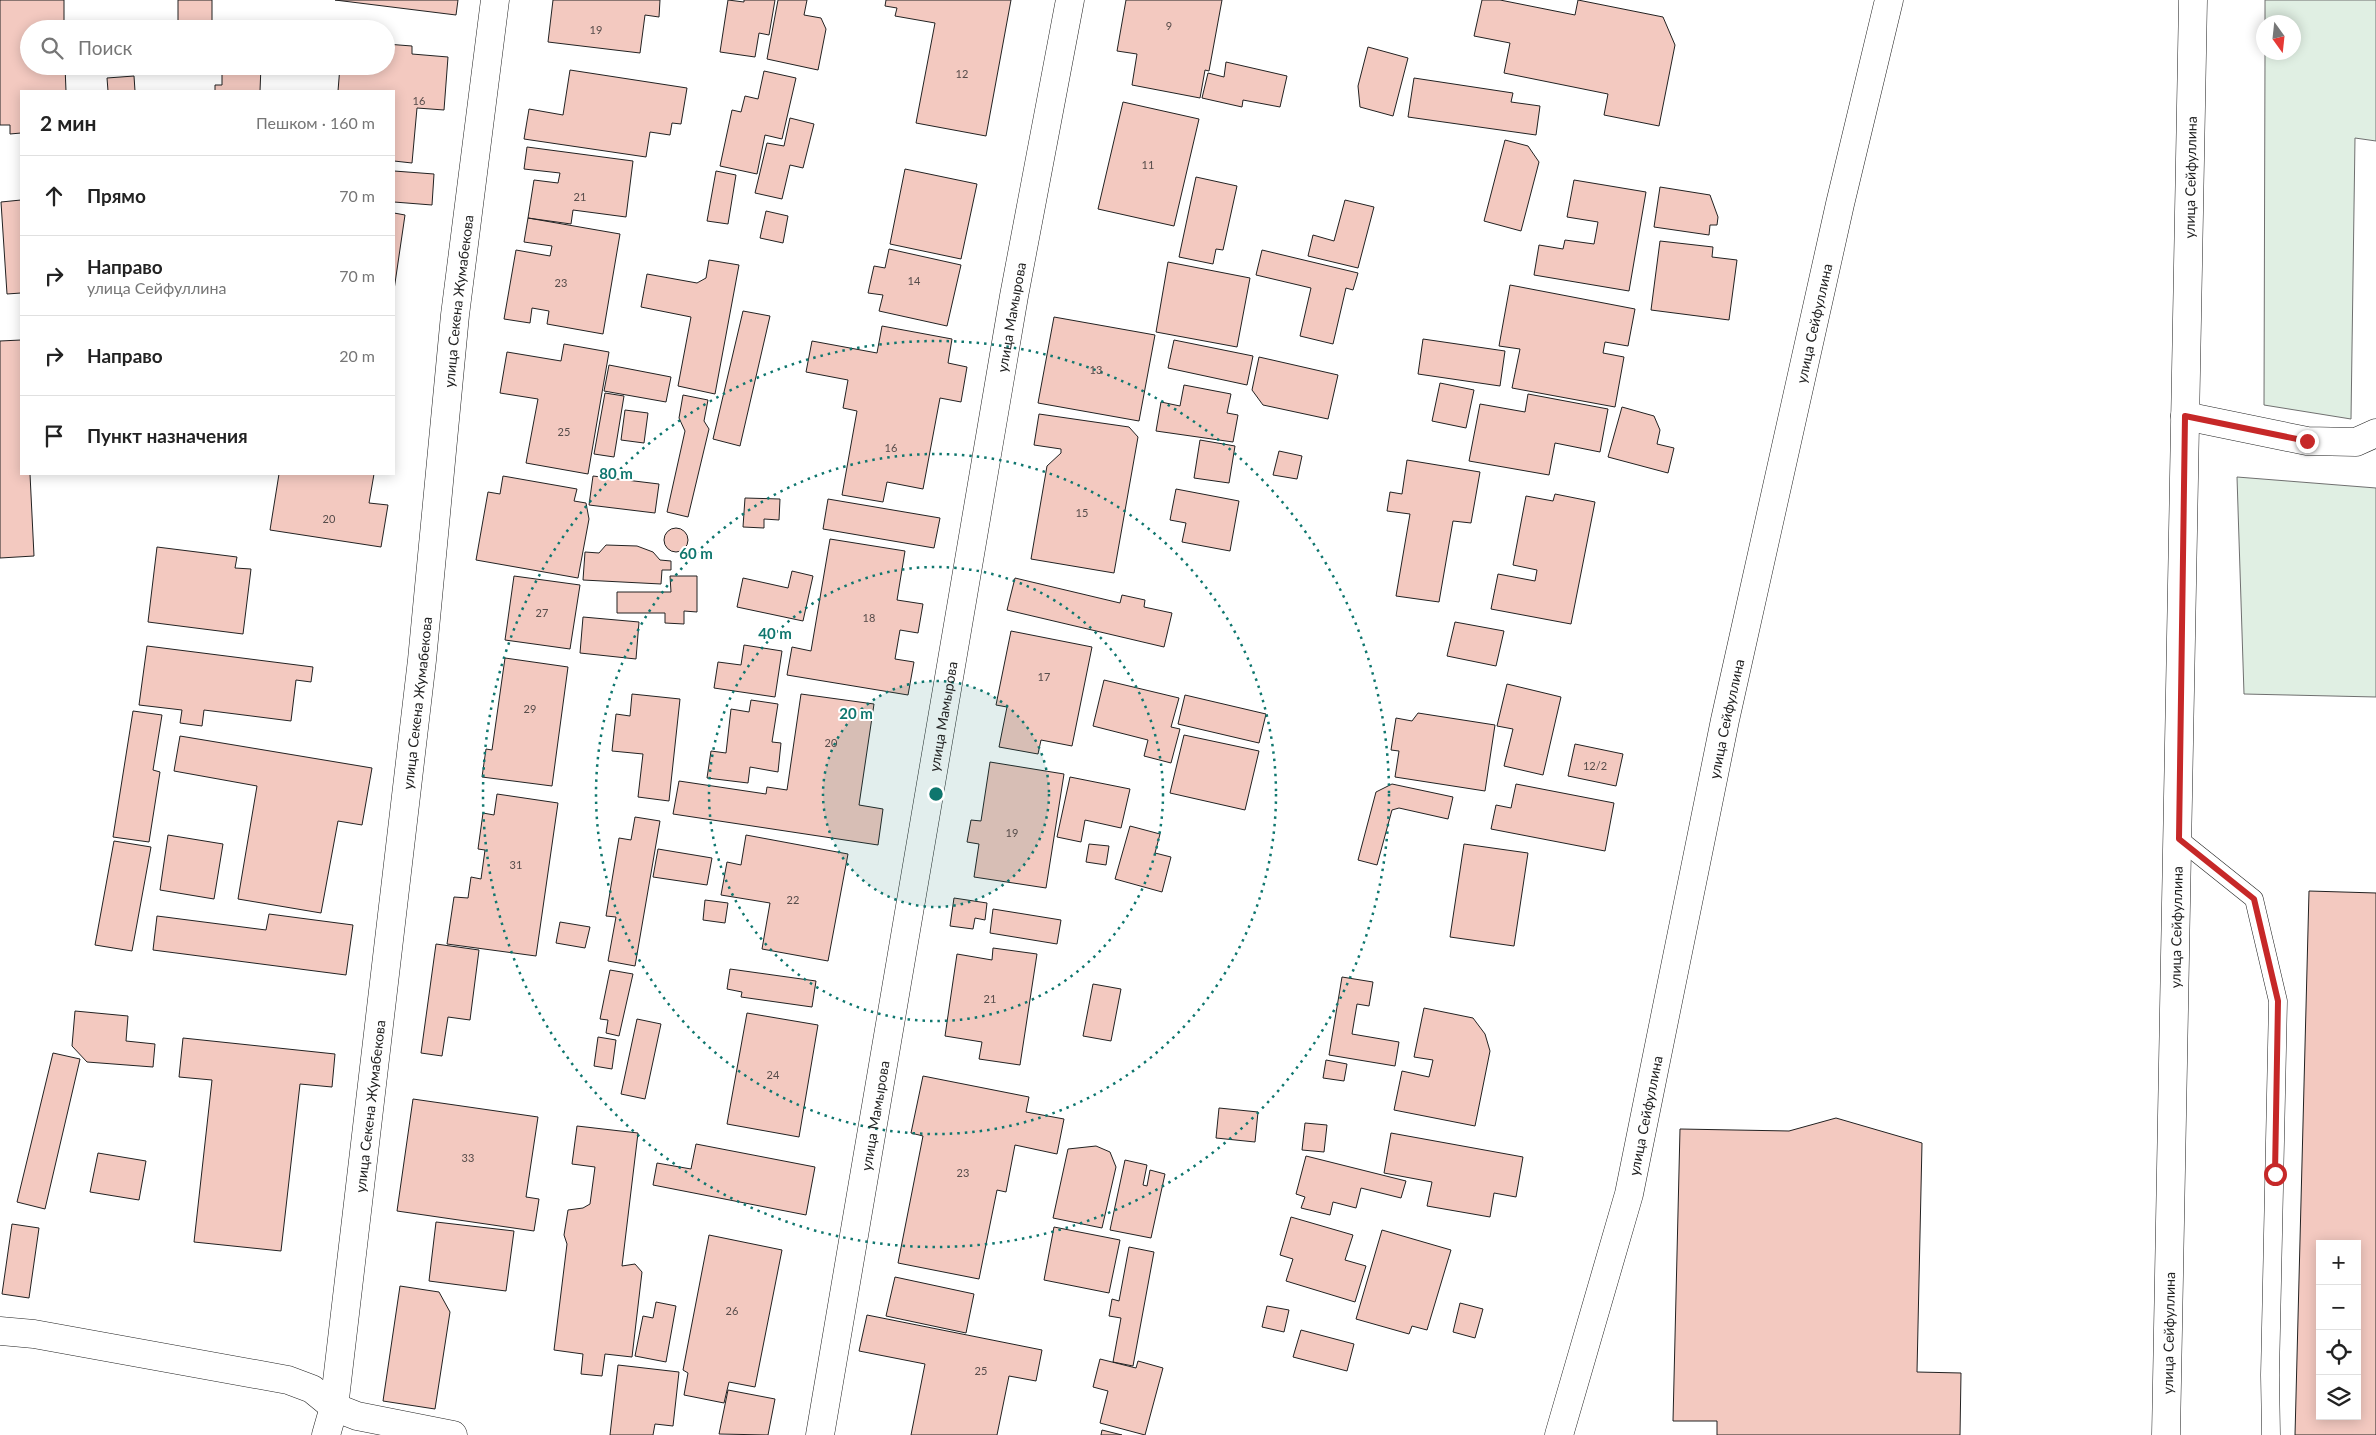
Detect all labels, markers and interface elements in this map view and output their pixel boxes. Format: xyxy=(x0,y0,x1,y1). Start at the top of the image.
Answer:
north arrow xyxy=(2256,15,2301,60)
house number: 9 xyxy=(1166,19,1172,32)
search box xyxy=(20,20,395,75)
house number: 19 xyxy=(590,23,602,36)
icon: search xyxy=(38,34,66,62)
text: Поиск xyxy=(78,36,132,59)
house number: 12 xyxy=(956,67,968,80)
house number: 16 xyxy=(413,94,425,107)
text: 2 мин xyxy=(40,110,97,135)
text: Пешком · 160 m xyxy=(256,113,375,132)
street label: улица Сейфуллина xyxy=(2180,116,2199,238)
house number: 11 xyxy=(1142,158,1154,171)
icon: ahead xyxy=(40,182,68,210)
text: Прямо xyxy=(87,184,146,207)
text: 70 m xyxy=(339,186,375,205)
house number: 21 xyxy=(574,190,586,203)
street label: улица Секена Жумабекова xyxy=(440,214,476,388)
text: Направо xyxy=(87,255,163,278)
street label: улица Мамырова xyxy=(993,261,1029,373)
icon: right xyxy=(40,262,68,290)
street label: улица Сейфуллина xyxy=(1792,262,1835,385)
text: 70 m xyxy=(339,266,375,285)
house number: 14 xyxy=(908,274,921,287)
house number: 23 xyxy=(555,276,567,289)
text: улица Сейфуллина xyxy=(87,278,226,297)
icon: right xyxy=(40,342,68,370)
text: Направо xyxy=(87,344,163,367)
text: 20 m xyxy=(339,346,375,365)
house number: 13 xyxy=(1090,363,1102,376)
icon: arrive xyxy=(40,422,68,450)
text: Пункт назначения xyxy=(87,424,248,447)
house number: 25 xyxy=(558,425,570,438)
route end xyxy=(2296,430,2319,453)
house number: 16 xyxy=(885,441,897,454)
text: 80 m xyxy=(599,464,633,482)
house number: 15 xyxy=(1076,506,1088,519)
house number: 20 xyxy=(323,512,336,525)
text: 60 m xyxy=(679,544,713,562)
house number: 27 xyxy=(536,606,548,619)
house number: 18 xyxy=(863,611,875,624)
street label: улица Секена Жумабекова xyxy=(398,616,435,790)
text: 40 m xyxy=(758,624,792,642)
street label: улица Сейфуллина xyxy=(1705,657,1747,780)
street label: улица Мамырова xyxy=(925,660,960,773)
house number: 17 xyxy=(1038,670,1050,683)
house number: 29 xyxy=(524,702,536,715)
text: 20 m xyxy=(839,704,873,722)
house number: 20 xyxy=(825,736,838,749)
house number: 12/2 xyxy=(1583,759,1607,772)
centre of rings xyxy=(927,785,945,803)
house number: 19 xyxy=(1006,826,1018,839)
house number: 31 xyxy=(510,858,522,871)
street label: улица Сейфуллина xyxy=(2166,866,2185,988)
house number: 22 xyxy=(787,893,799,906)
house number: 21 xyxy=(984,992,996,1005)
street label: улица Секена Жумабекова xyxy=(351,1019,388,1193)
street label: улица Сейфуллина xyxy=(1624,1054,1665,1177)
street label: улица Мамырова xyxy=(857,1059,892,1172)
house number: 24 xyxy=(767,1068,780,1081)
house number: 33 xyxy=(462,1151,474,1164)
route start xyxy=(2264,1163,2287,1186)
house number: 23 xyxy=(957,1166,969,1179)
map controls xyxy=(2316,1240,2361,1420)
button: + xyxy=(2316,1240,2361,1285)
street label: улица Сейфуллина xyxy=(2158,1272,2178,1394)
button: − xyxy=(2316,1285,2361,1330)
house number: 26 xyxy=(726,1304,738,1317)
button: locate xyxy=(2316,1330,2361,1375)
house number: 25 xyxy=(975,1364,987,1377)
button: layers xyxy=(2316,1375,2361,1420)

